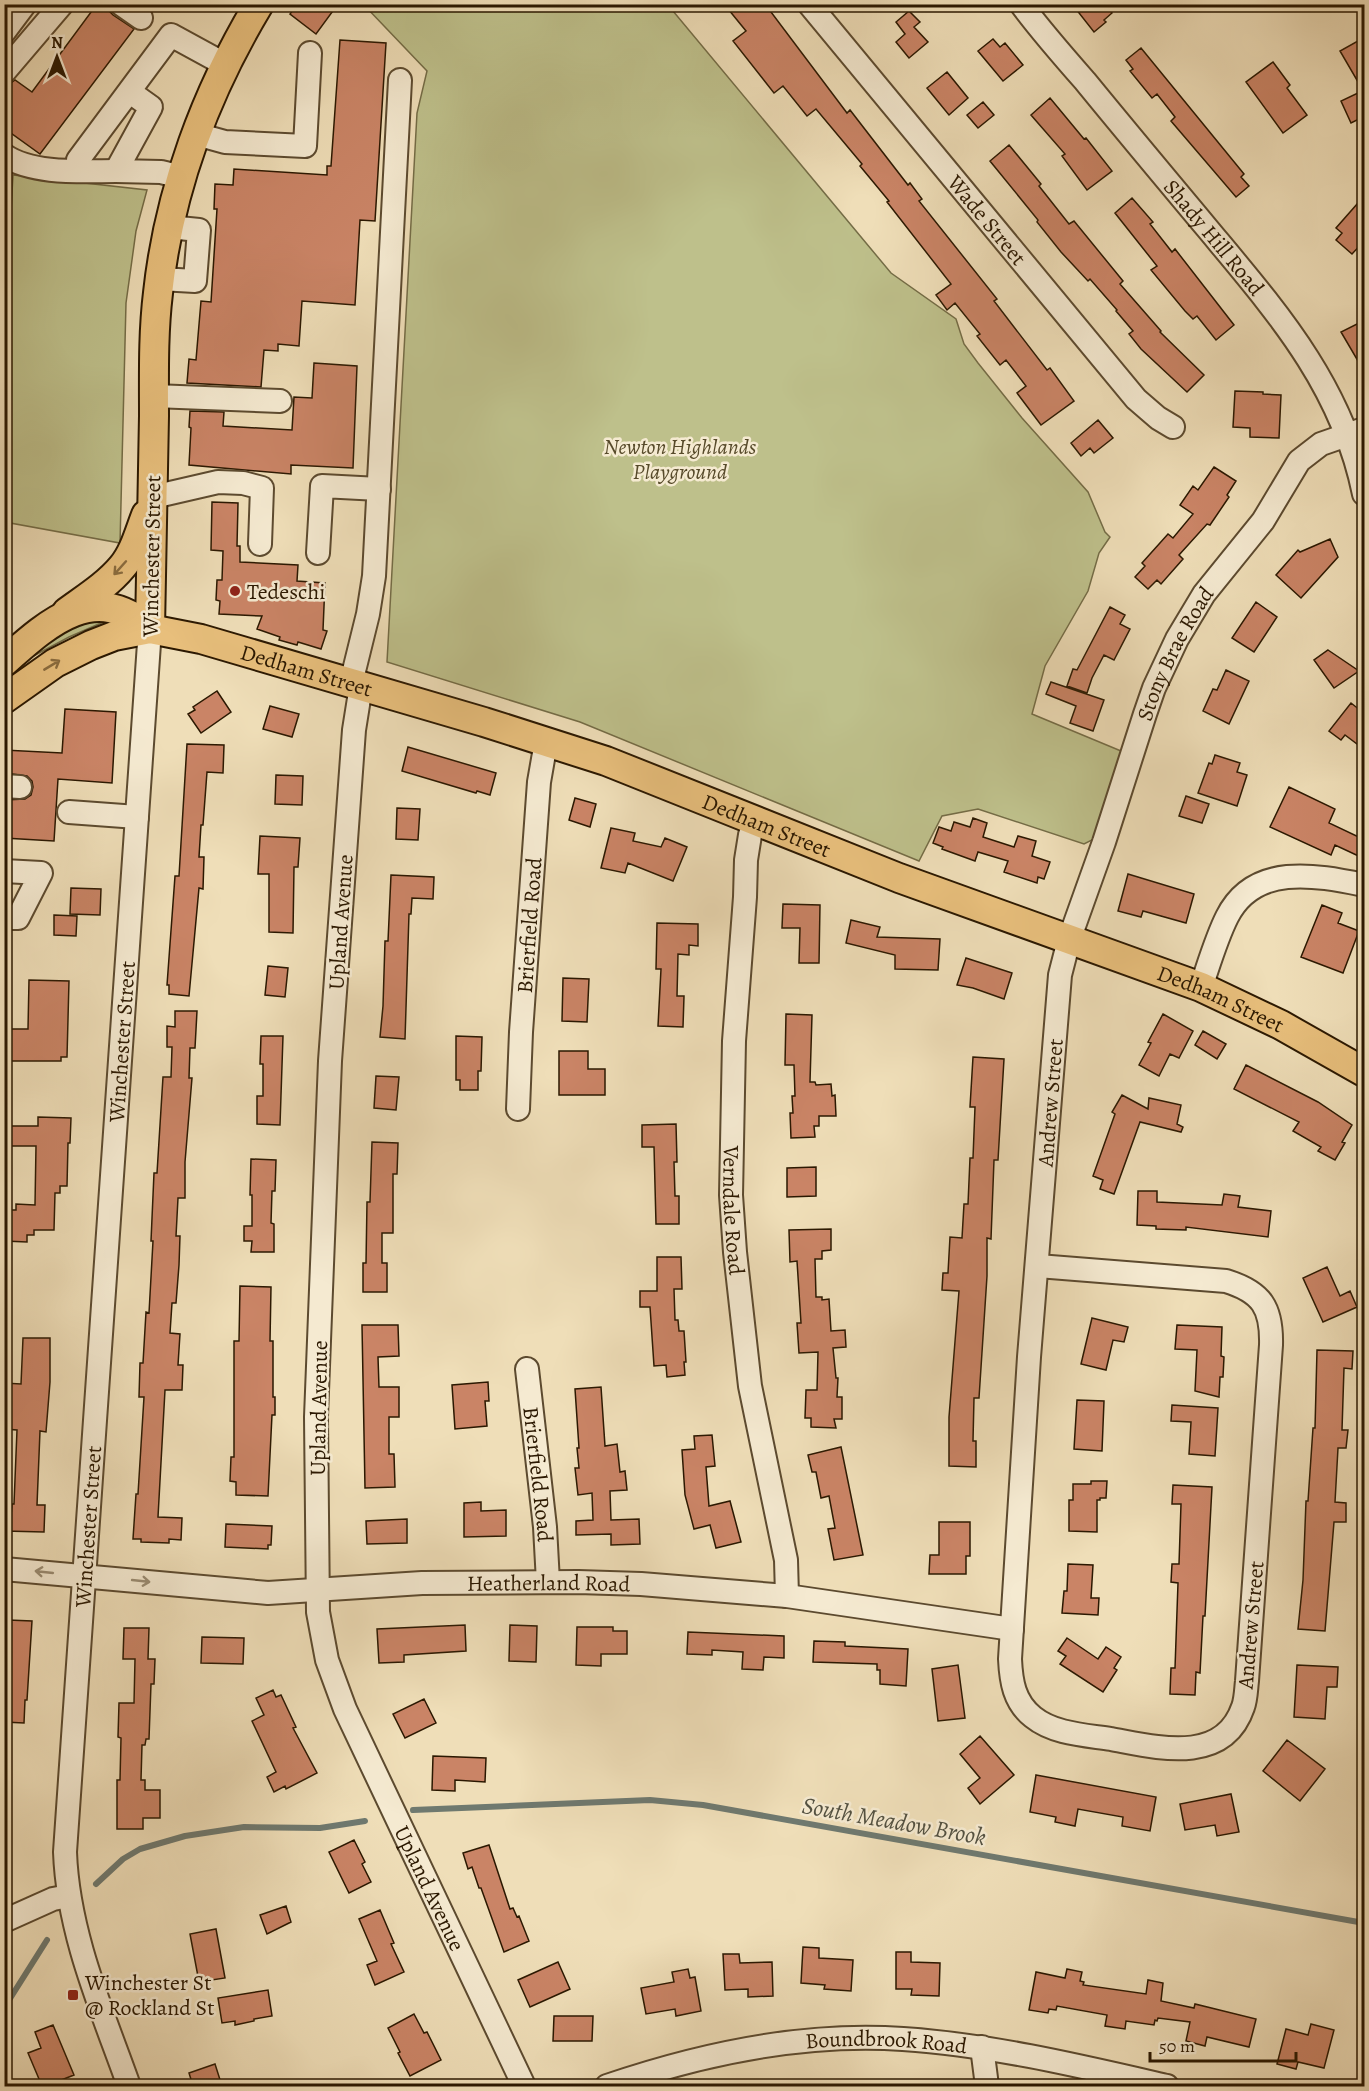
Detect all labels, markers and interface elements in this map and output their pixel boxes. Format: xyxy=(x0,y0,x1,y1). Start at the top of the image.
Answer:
north arrow xyxy=(27,27,87,87)
text: N xyxy=(51,32,63,54)
street label: Wade Street xyxy=(940,168,1033,272)
street label: Shady Hill Road xyxy=(1156,173,1271,302)
park label: Newton Highlands Playground xyxy=(604,432,757,487)
street label: Winchester Street xyxy=(136,475,168,638)
one-way arrow xyxy=(113,561,127,576)
place label: Tedeschi xyxy=(247,577,325,607)
street label: Stony Brae Road xyxy=(1130,580,1221,725)
marker: Tedeschi xyxy=(228,584,242,598)
street label: Dedham Street xyxy=(237,637,376,704)
one-way arrow xyxy=(43,658,60,670)
street label: Dedham Street xyxy=(698,787,835,865)
street label: Upland Avenue xyxy=(321,853,361,991)
street label: Brierfield Road xyxy=(510,856,550,994)
street label: Dedham Street xyxy=(1153,958,1289,1040)
street label: Winchester Street xyxy=(102,960,143,1124)
street label: Andrew Street xyxy=(1030,1037,1071,1169)
street label: Verndale Road xyxy=(715,1144,752,1277)
street label: Upland Avenue xyxy=(303,1340,335,1476)
street label: Brierfield Road xyxy=(515,1405,560,1543)
street label: Winchester Street xyxy=(68,1445,109,1609)
street label: Andrew Street xyxy=(1230,1560,1272,1691)
one-way arrow xyxy=(34,1566,54,1577)
street label: Heatherland Road xyxy=(467,1568,631,1600)
one-way arrow xyxy=(131,1576,151,1587)
water label: South Meadow Brook xyxy=(800,1789,989,1853)
street label: Upland Avenue xyxy=(386,1821,472,1956)
place label: Winchester St @ Rockland St xyxy=(84,1968,214,2023)
marker: Winchester St @ Rockland St xyxy=(66,1988,80,2002)
street label: Boundbrook Road xyxy=(804,2024,969,2062)
scale bar xyxy=(1150,2025,1296,2063)
text: 50 m xyxy=(1159,2034,1195,2058)

